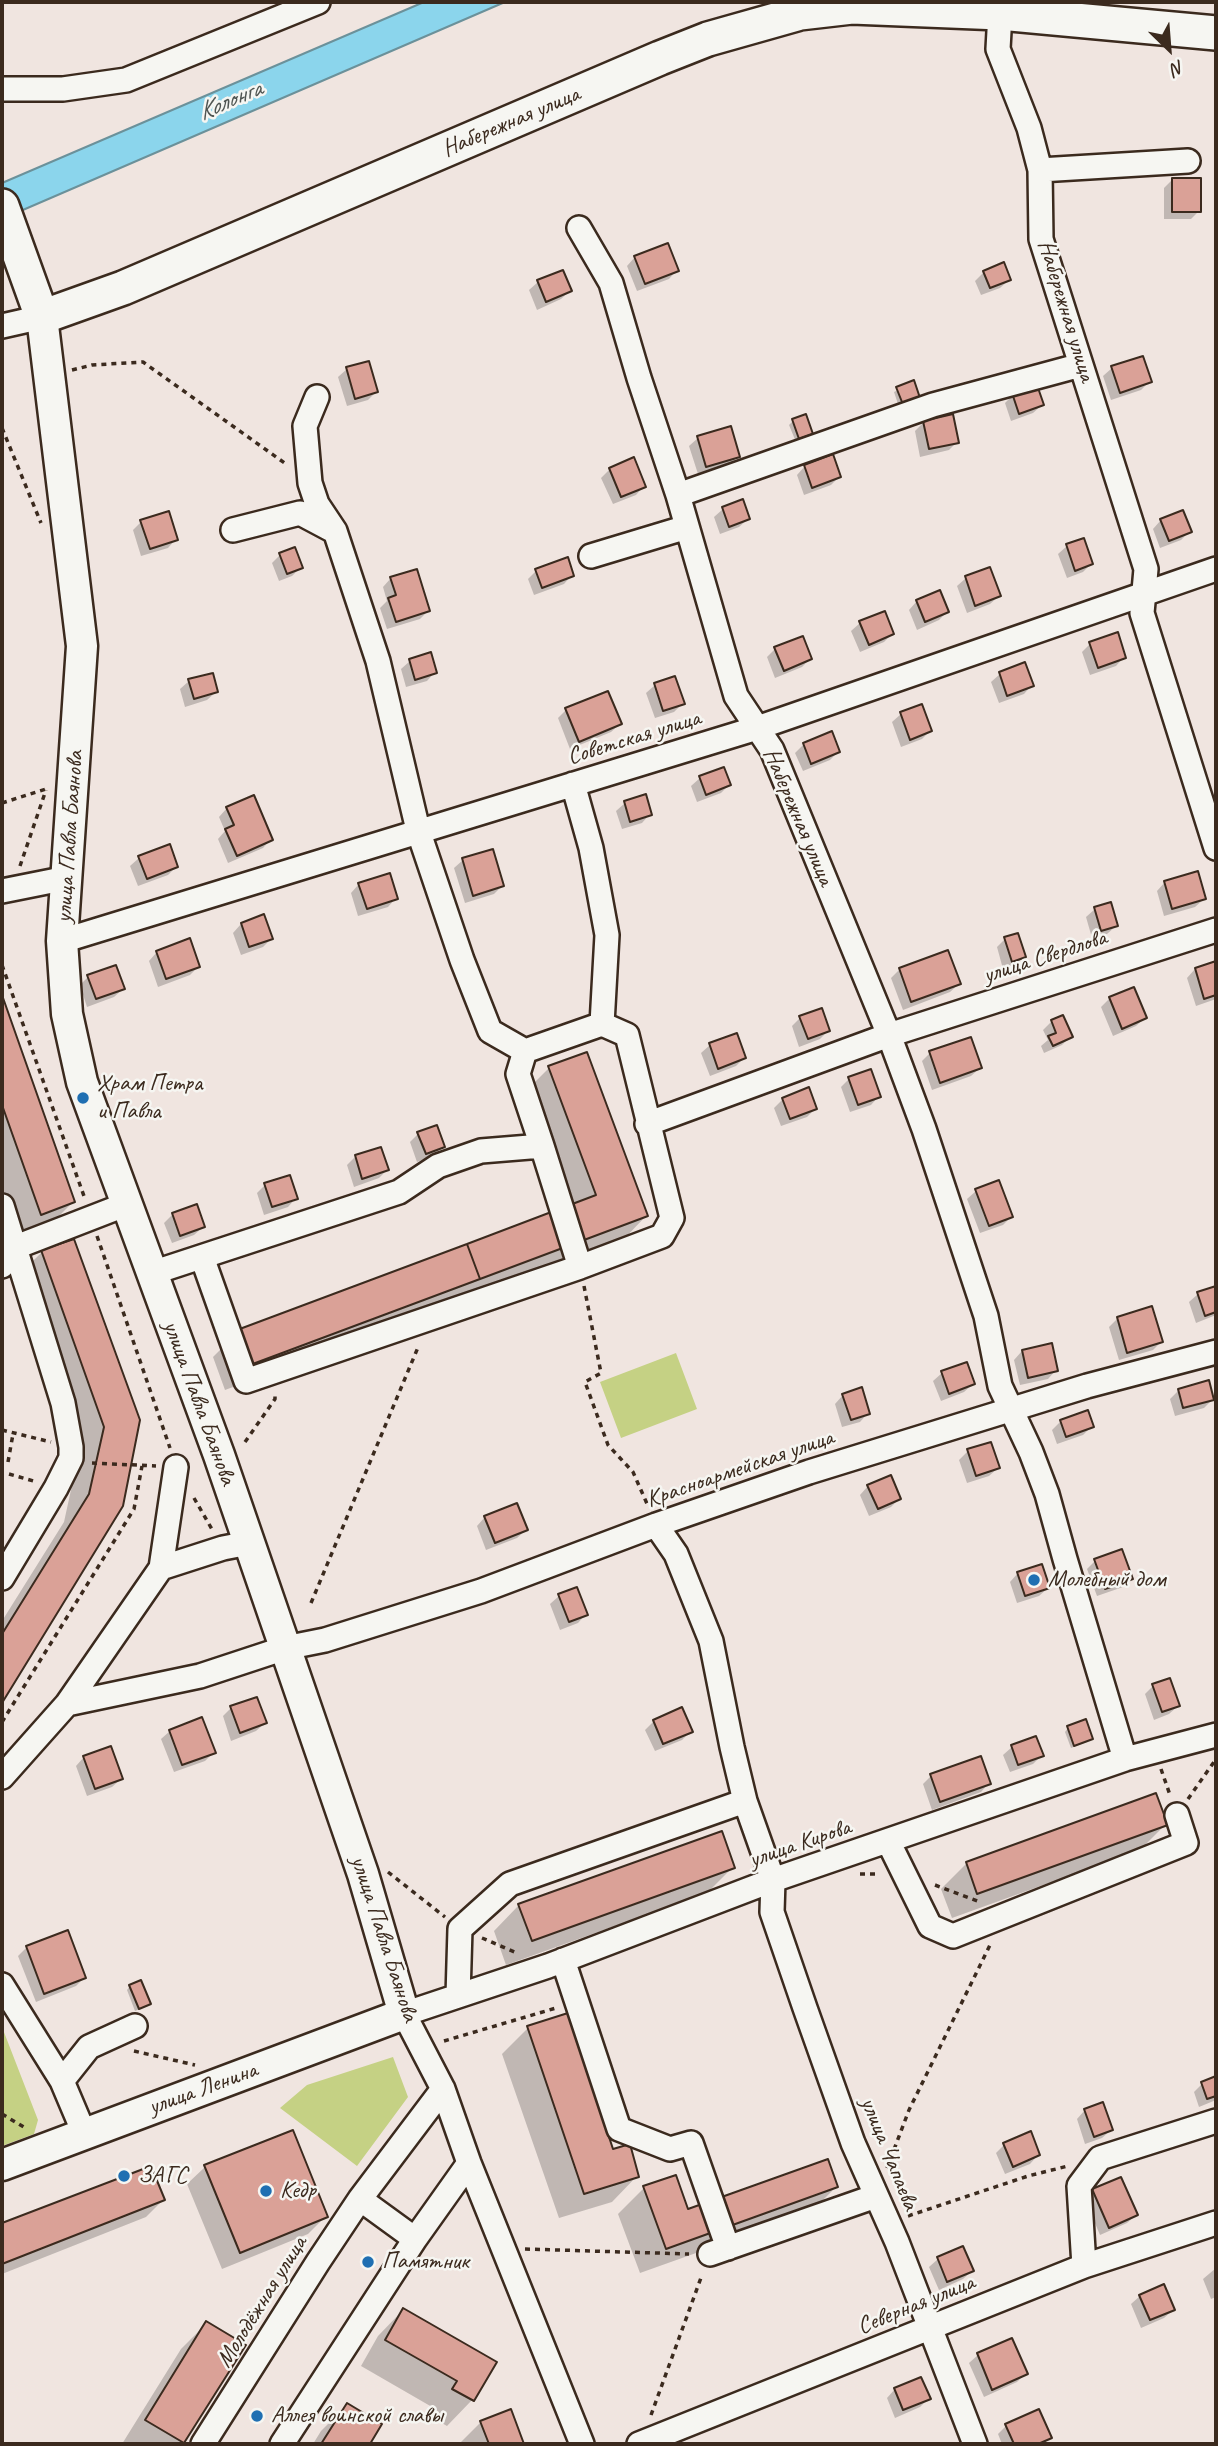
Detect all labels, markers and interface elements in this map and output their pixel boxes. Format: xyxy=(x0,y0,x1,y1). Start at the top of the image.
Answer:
north arrow xyxy=(1134,14,1204,84)
text: N xyxy=(1167,55,1188,81)
water label: Колонга xyxy=(193,74,267,128)
street label: Набережная улица xyxy=(438,80,584,164)
street label: Набережная улица xyxy=(1031,237,1101,385)
street label: Советская улица xyxy=(564,704,704,772)
street label: Набережная улица xyxy=(756,744,840,890)
street label: улица Павла Баянова xyxy=(50,750,90,924)
street label: улица Свердлова xyxy=(980,923,1110,991)
place label: Храм Петра и Павла xyxy=(97,1070,202,1126)
marker: Храм Петра и Павла xyxy=(75,1090,91,1106)
street label: улица Павла Баянова xyxy=(156,1317,242,1489)
street label: Красноармейская улица xyxy=(642,1423,838,1515)
place label: Молебный дом xyxy=(1048,1566,1165,1594)
marker: Молебный дом xyxy=(1026,1572,1042,1588)
street label: улица Кирова xyxy=(745,1813,855,1875)
street label: улица Павла Баянова xyxy=(344,1852,424,2026)
street label: улица Ленина xyxy=(145,2056,261,2122)
street label: улица Чапаева xyxy=(853,2093,925,2215)
place label: ЗАГС xyxy=(138,2162,187,2190)
marker: ЗАГС xyxy=(116,2168,132,2184)
place label: Кедр xyxy=(280,2177,316,2205)
marker: Кедр xyxy=(258,2183,274,2199)
street label: Молодёжная улица xyxy=(210,2231,314,2373)
place label: Памятник xyxy=(382,2248,469,2276)
marker: Памятник xyxy=(360,2254,376,2270)
street label: Северная улица xyxy=(853,2268,979,2342)
place label: Аллея воинской славы xyxy=(271,2402,443,2430)
marker: Аллея воинской славы xyxy=(249,2408,265,2424)

